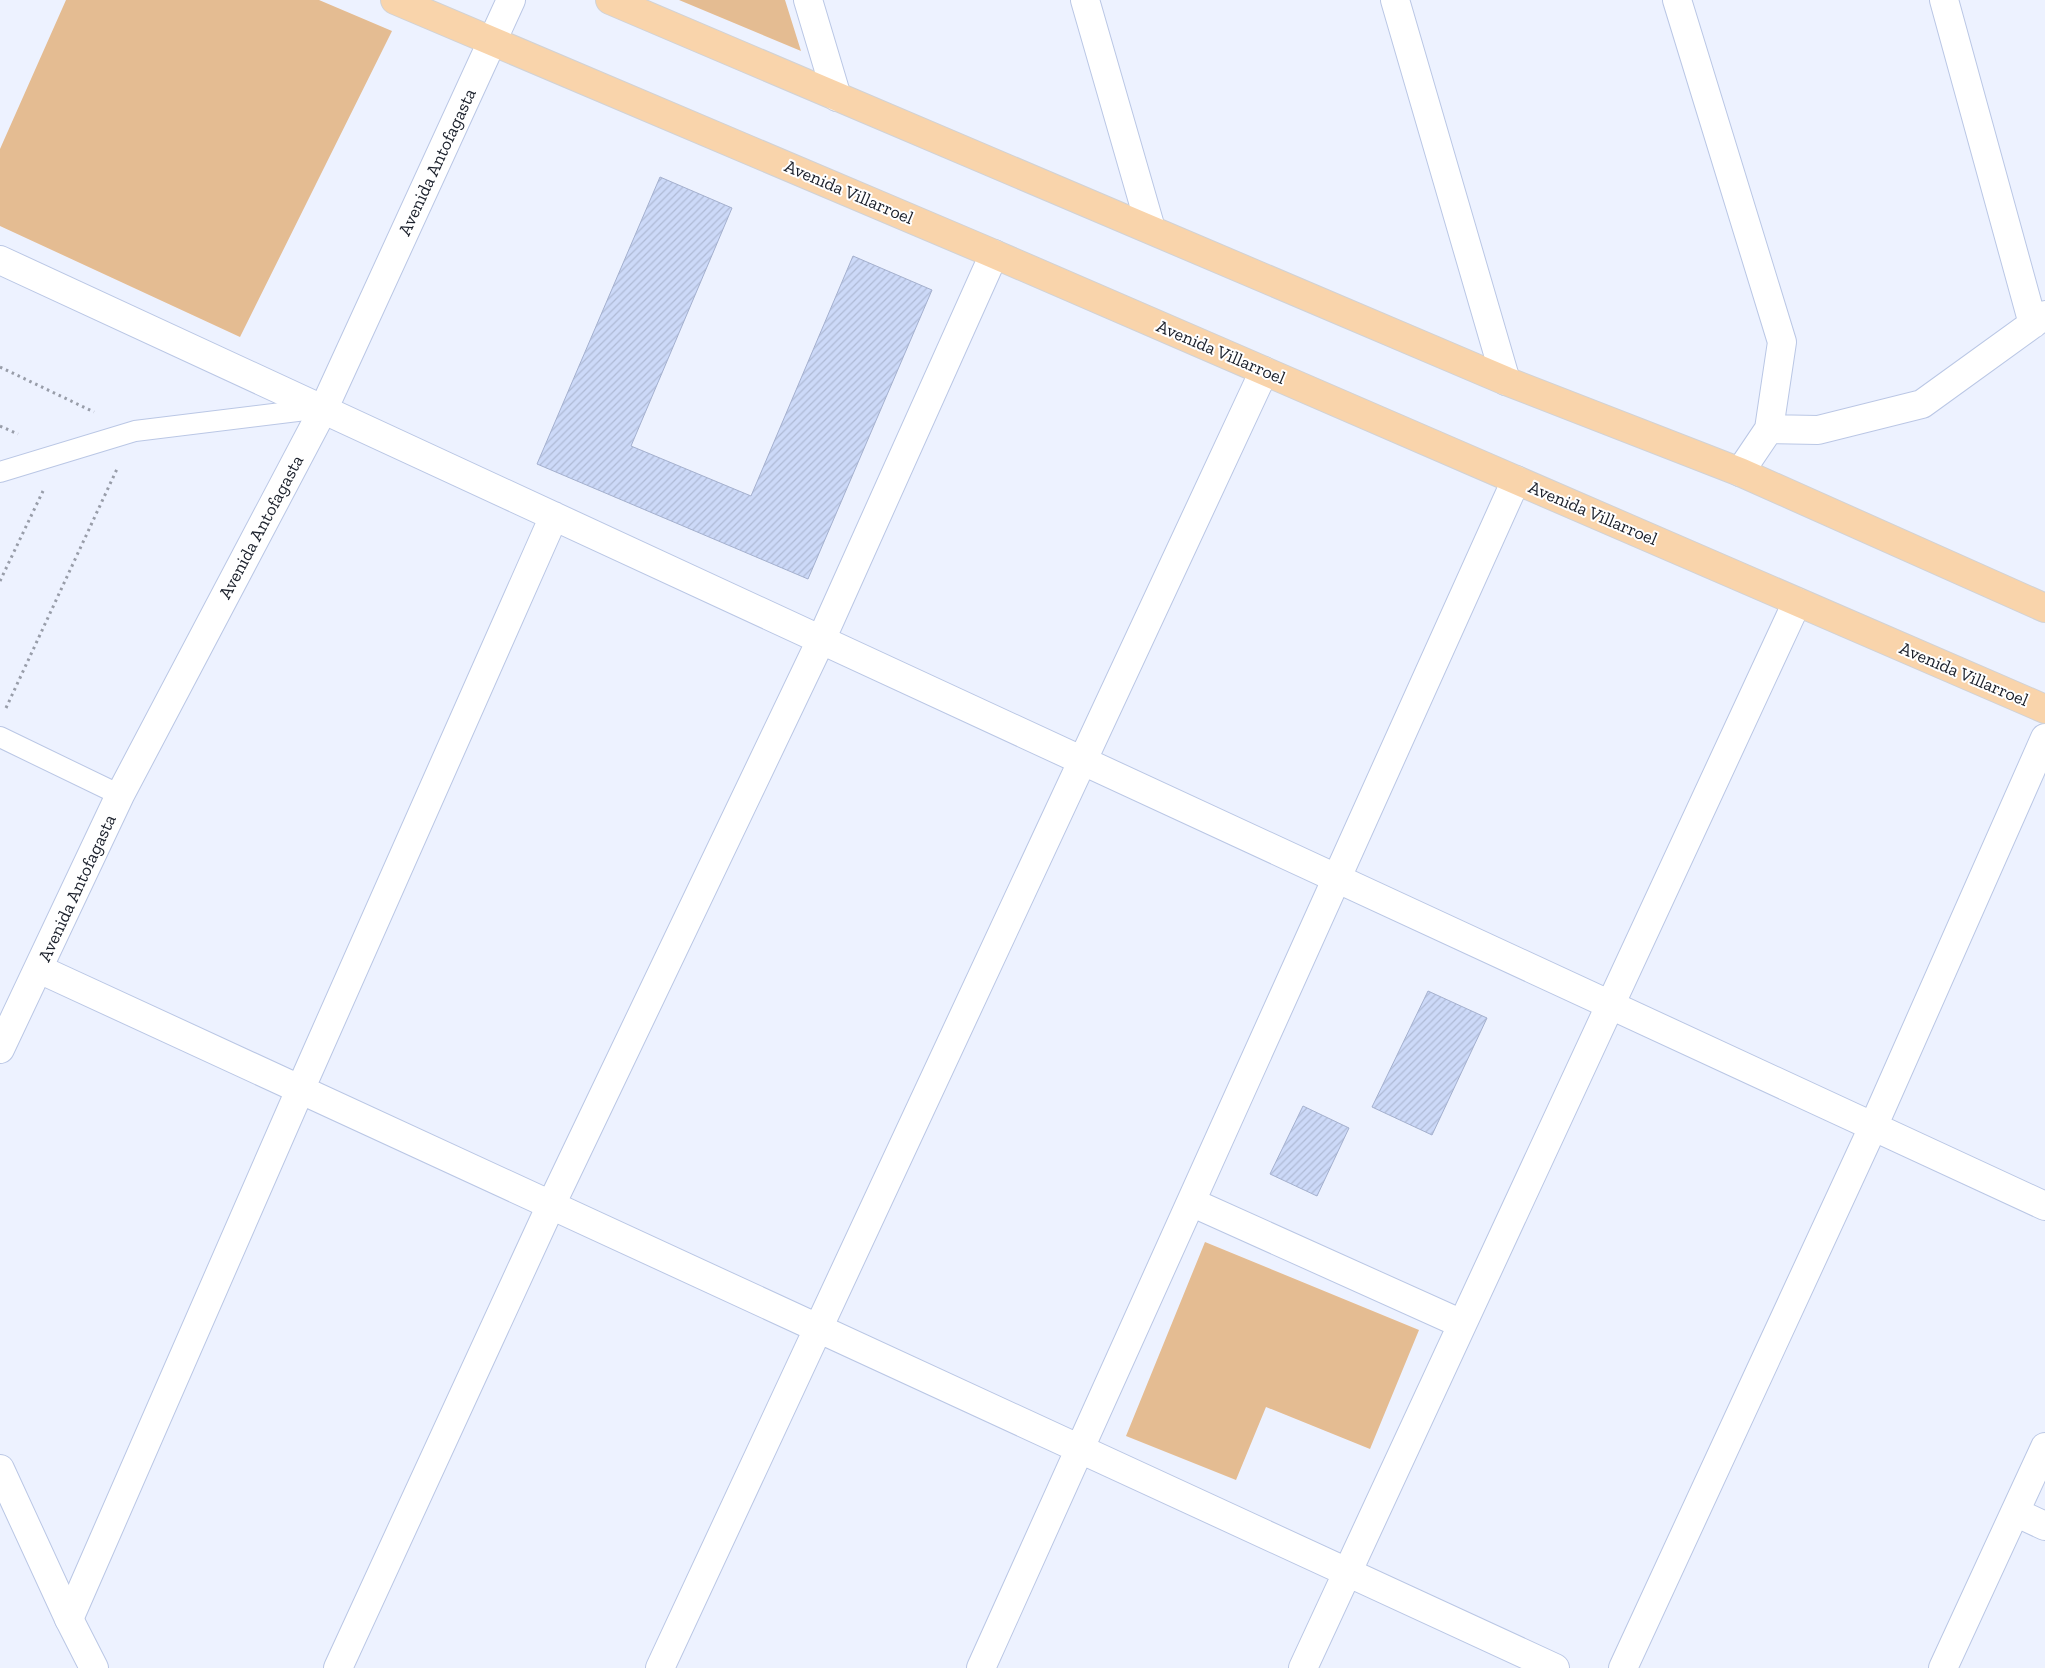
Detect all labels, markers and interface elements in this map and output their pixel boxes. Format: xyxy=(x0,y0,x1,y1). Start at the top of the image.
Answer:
street label: Avenida Antofagasta xyxy=(393,85,481,239)
street label: Avenida Villarroel xyxy=(781,155,917,229)
street label: Avenida Villarroel xyxy=(1153,315,1289,389)
street label: Avenida Antofagasta xyxy=(214,451,308,603)
street label: Avenida Villarroel xyxy=(1525,476,1661,550)
street label: Avenida Villarroel xyxy=(1896,637,2032,711)
street label: Avenida Antofagasta xyxy=(33,811,121,965)

